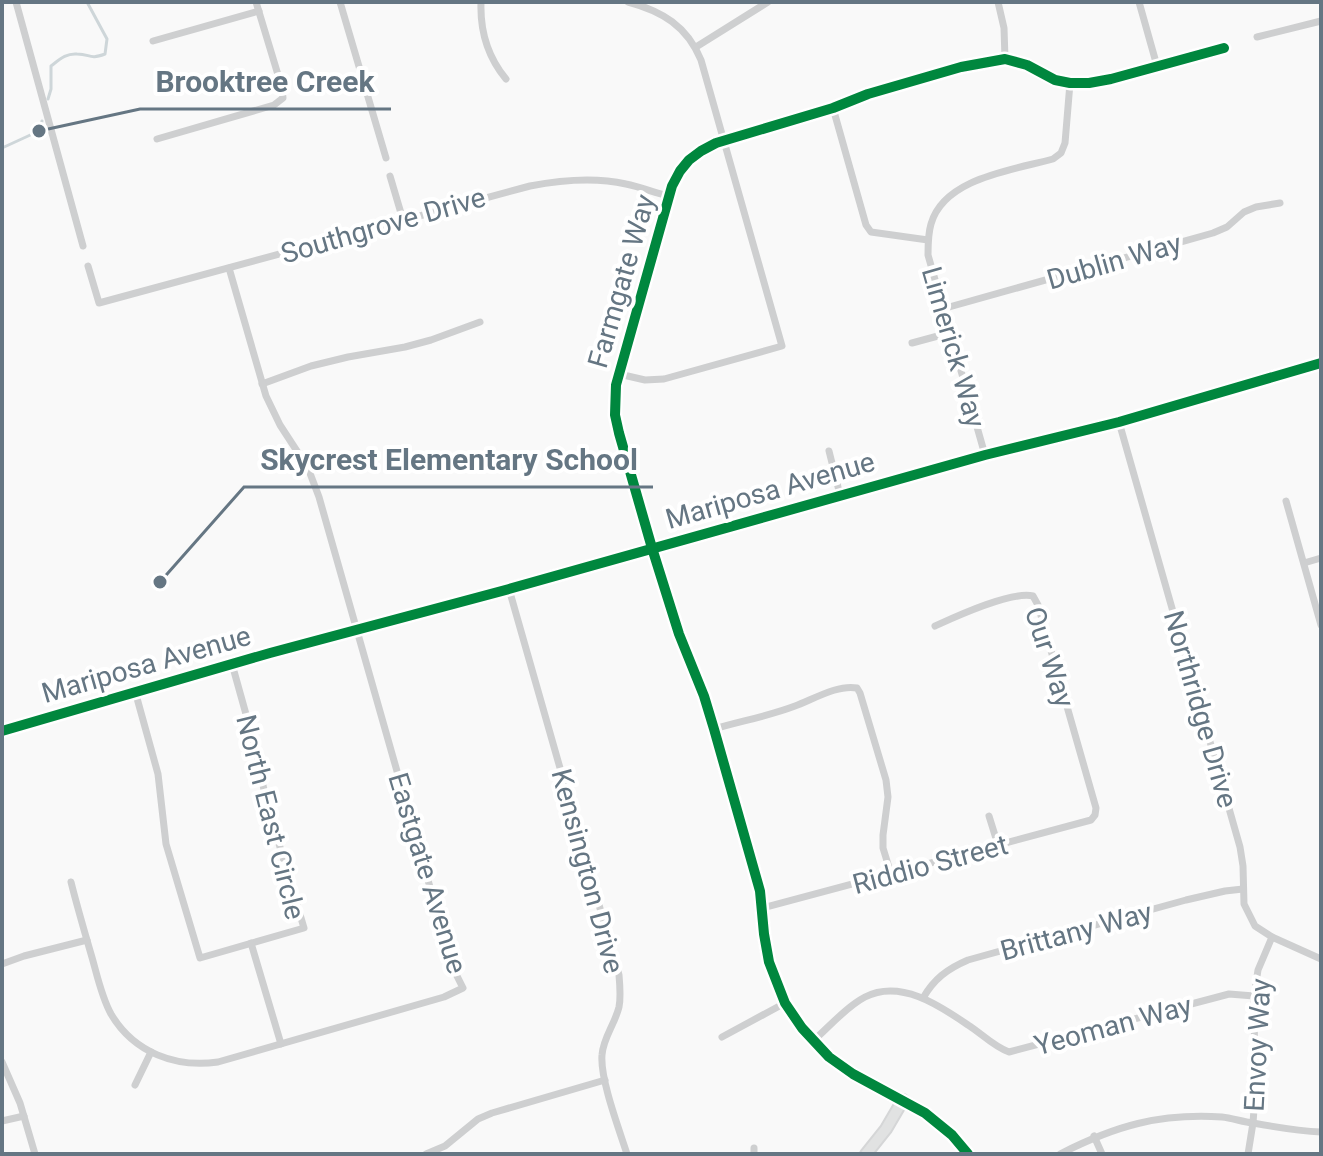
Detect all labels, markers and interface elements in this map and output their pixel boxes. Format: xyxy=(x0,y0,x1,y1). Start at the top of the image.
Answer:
callout: Brooktree Creek xyxy=(140,55,391,109)
text: Brooktree Creek xyxy=(155,64,375,99)
street label: Southgrove Drive xyxy=(277,180,489,270)
street label: Farmgate Way xyxy=(581,191,662,372)
street label: Dublin Way xyxy=(1043,227,1185,296)
street label: Limerick Way xyxy=(915,263,992,431)
callout: Skycrest Elementary School xyxy=(244,433,653,487)
text: Skycrest Elementary School xyxy=(260,442,638,477)
street label: Mariposa Avenue xyxy=(662,445,878,536)
street label: Our Way xyxy=(1018,603,1081,712)
street label: Northridge Drive xyxy=(1157,607,1244,811)
street label: Mariposa Avenue xyxy=(38,619,254,710)
street label: North East Circle xyxy=(229,711,312,923)
street label: Kensington Drive xyxy=(544,765,631,977)
street label: Eastgate Avenue xyxy=(381,769,474,978)
street label: Riddio Street xyxy=(849,828,1011,901)
street label: Brittany Way xyxy=(997,895,1156,968)
street label: Envoy Way xyxy=(1238,978,1277,1112)
street label: Yeoman Way xyxy=(1031,989,1195,1062)

